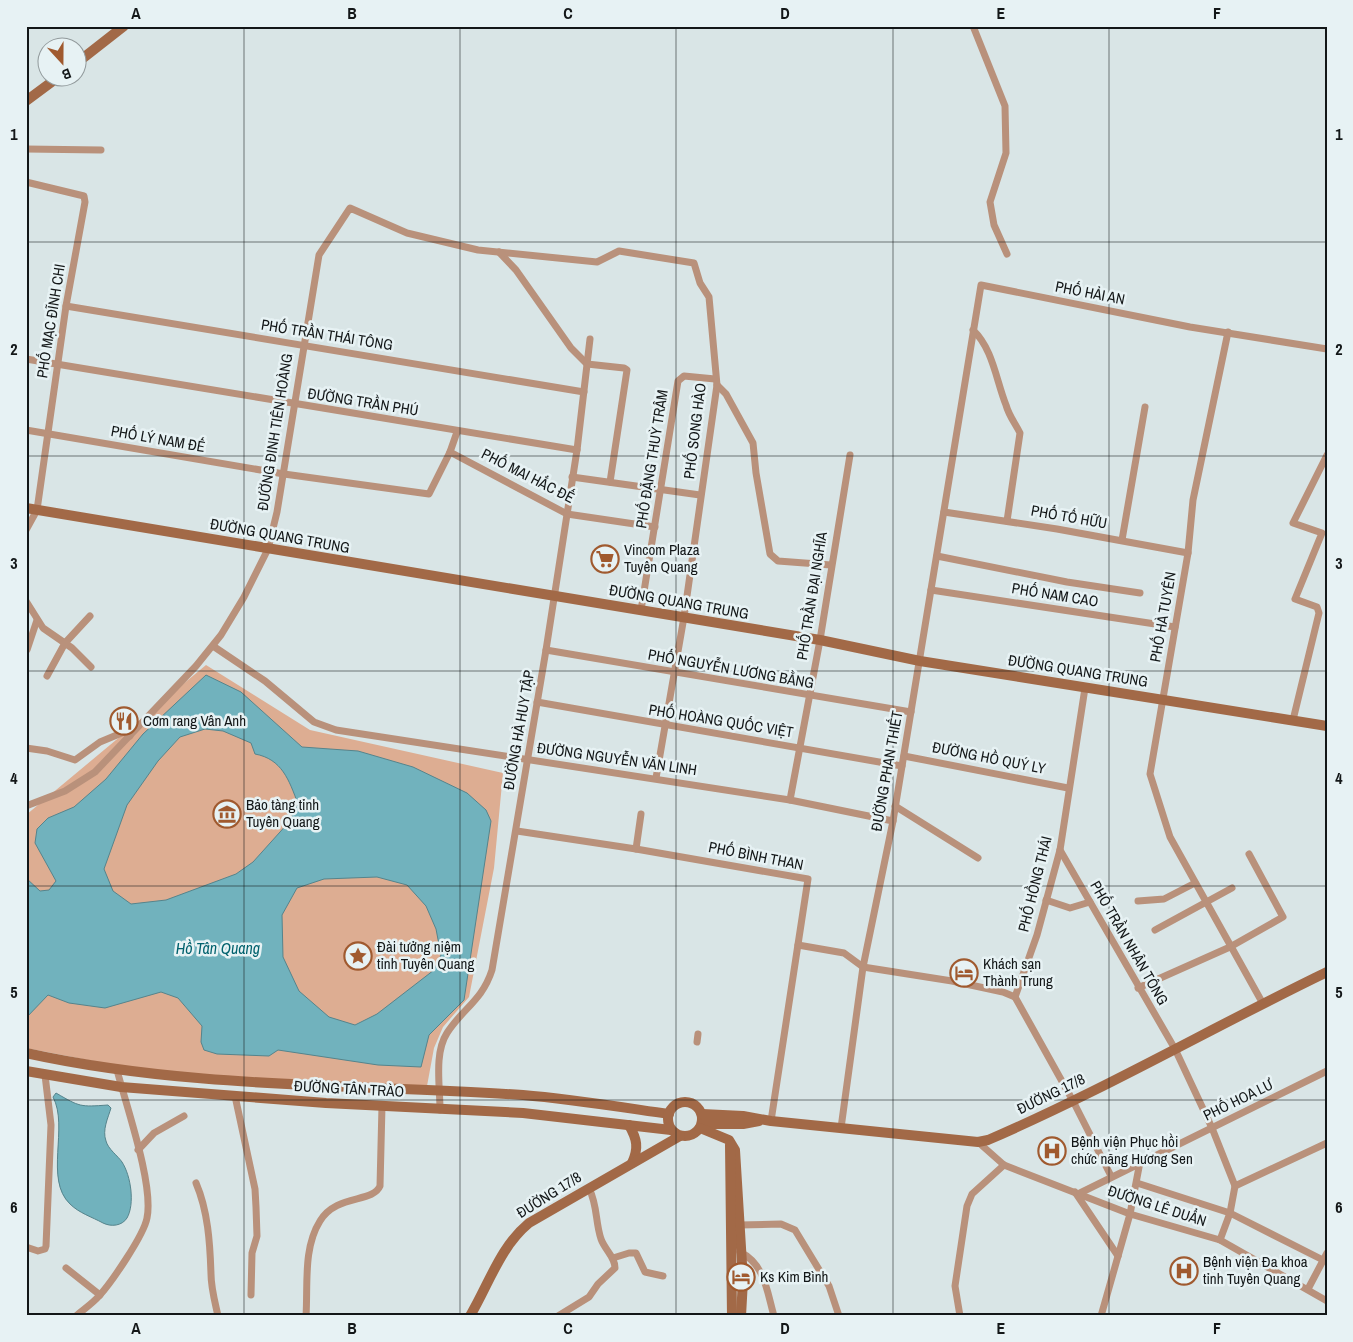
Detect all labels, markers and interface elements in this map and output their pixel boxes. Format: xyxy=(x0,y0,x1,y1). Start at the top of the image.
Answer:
text: A xyxy=(131,2,141,24)
text: B xyxy=(347,2,357,24)
text: C xyxy=(563,2,573,24)
text: D xyxy=(780,2,790,24)
text: E xyxy=(997,2,1006,24)
text: F xyxy=(1213,2,1221,24)
north arrow xyxy=(38,38,88,88)
text: B xyxy=(60,64,74,84)
text: 1 xyxy=(10,123,18,145)
text: 1 xyxy=(1335,123,1343,145)
street label: PHỐ MẠC ĐĨNH CHI xyxy=(31,262,70,380)
street label: PHỐ HẢI AN xyxy=(1054,275,1127,310)
street label: PHỐ TRẦN THÁI TÔNG xyxy=(260,314,394,355)
text: 2 xyxy=(10,338,18,360)
text: 2 xyxy=(1335,338,1343,360)
street label: ĐƯỜNG ĐINH TIÊN HOÀNG xyxy=(252,352,297,512)
street label: ĐƯỜNG TRẦN PHÚ xyxy=(306,382,420,421)
street label: PHỐ SONG HÀO xyxy=(678,382,711,480)
street label: PHỐ ĐẶNG THUỲ TRÂM xyxy=(630,388,673,530)
street label: PHỐ LÝ NAM ĐẾ xyxy=(109,420,207,457)
street label: PHỐ MAI HẮC ĐẾ xyxy=(478,443,578,508)
street label: PHỐ TỐ HỮU xyxy=(1029,499,1109,534)
street label: ĐƯỜNG QUANG TRUNG xyxy=(209,513,351,558)
street label: PHỐ TRẦN ĐẠI NGHĨA xyxy=(791,529,832,662)
place label: Vincom Plaza Tuyên Quang xyxy=(624,539,700,577)
supermarket icon: Vincom Plaza Tuyên Quang xyxy=(590,544,620,574)
text: 3 xyxy=(10,552,18,574)
text: 3 xyxy=(1335,552,1343,574)
street label: PHỐ HÀ TUYÊN xyxy=(1144,570,1181,664)
street label: PHỐ NAM CAO xyxy=(1010,577,1100,612)
street label: ĐƯỜNG QUANG TRUNG xyxy=(608,579,750,624)
street label: PHỐ NGUYỄN LƯƠNG BẰNG xyxy=(646,644,816,693)
street label: ĐƯỜNG QUANG TRUNG xyxy=(1007,649,1149,692)
street label: ĐƯỜNG HÀ HUY TẬP xyxy=(498,668,539,791)
street label: PHỐ HOÀNG QUỐC VIỆT xyxy=(647,699,795,742)
restaurant icon: Cơm rang Vân Anh xyxy=(109,706,139,736)
street label: ĐƯỜNG PHAN THIẾT xyxy=(866,708,908,833)
place label: Cơm rang Vân Anh xyxy=(143,710,246,731)
street label: ĐƯỜNG HỒ QUÝ LY xyxy=(931,736,1048,779)
street label: ĐƯỜNG NGUYỄN VĂN LINH xyxy=(536,737,698,780)
text: 4 xyxy=(10,767,18,789)
text: 4 xyxy=(1335,767,1343,789)
place label: Bảo tàng tỉnh Tuyên Quang xyxy=(246,794,320,832)
museum icon: Bảo tàng tỉnh Tuyên Quang xyxy=(212,799,242,829)
street label: PHỐ HỒNG THÁI xyxy=(1012,834,1057,934)
street label: PHỐ BÌNH THAN xyxy=(707,836,805,875)
street label: PHỐ TRẦN NHÂN TÔNG xyxy=(1085,877,1174,1009)
place label: Đài tưởng niệm tỉnh Tuyên Quang xyxy=(377,936,474,974)
water label: Hồ Tân Quang xyxy=(176,937,260,959)
place icon: Đài tưởng niệm tỉnh Tuyên Quang xyxy=(343,941,373,971)
place label: Khách sạn Thành Trung xyxy=(983,953,1053,991)
hotel icon: Khách sạn Thành Trung xyxy=(949,958,979,988)
text: 5 xyxy=(10,981,18,1003)
text: 5 xyxy=(1335,981,1343,1003)
street label: ĐƯỜNG 17/8 xyxy=(1013,1068,1088,1119)
street label: PHỐ HOA LƯ xyxy=(1199,1073,1277,1125)
street label: ĐƯỜNG TÂN TRÀO xyxy=(294,1075,405,1102)
place label: Bệnh viện Phục hồi chức năng Hương Sen xyxy=(1071,1131,1193,1169)
hospital icon: Bệnh viện Phục hồi chức năng Hương Sen xyxy=(1037,1136,1067,1166)
street label: ĐƯỜNG 17/8 xyxy=(512,1166,585,1223)
street label: ĐƯỜNG LÊ DUẨN xyxy=(1105,1180,1209,1231)
text: 6 xyxy=(10,1196,18,1218)
text: 6 xyxy=(1335,1196,1343,1218)
place label: Bệnh viện Đa khoa tỉnh Tuyên Quang xyxy=(1203,1251,1308,1289)
hospital icon: Bệnh viện Đa khoa tỉnh Tuyên Quang xyxy=(1169,1256,1199,1286)
hotel icon: Ks Kim Bình xyxy=(726,1262,756,1292)
place label: Ks Kim Bình xyxy=(760,1266,828,1287)
text: A xyxy=(131,1317,141,1339)
text: B xyxy=(347,1317,357,1339)
text: C xyxy=(563,1317,573,1339)
text: D xyxy=(780,1317,790,1339)
text: E xyxy=(997,1317,1006,1339)
text: F xyxy=(1213,1317,1221,1339)

